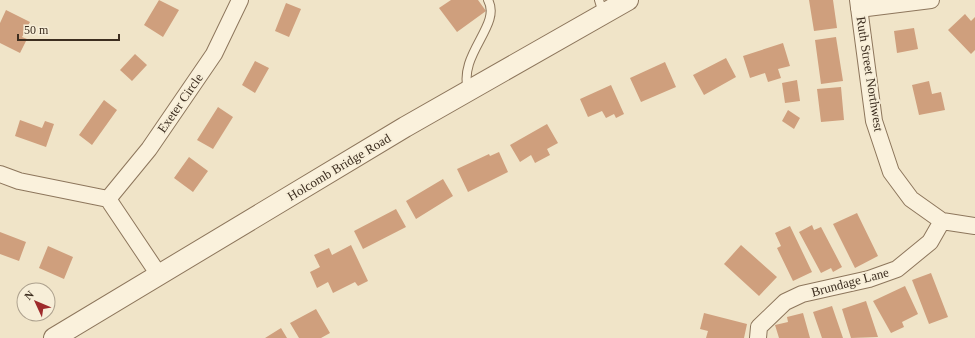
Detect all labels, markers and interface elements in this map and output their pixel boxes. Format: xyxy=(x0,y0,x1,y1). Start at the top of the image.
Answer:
street label: Ruth Street Northwest xyxy=(853,15,887,133)
scale bar xyxy=(18,16,119,42)
text: 50 m xyxy=(24,23,49,37)
street label: Exeter Circle xyxy=(154,70,206,136)
street label: Holcomb Bridge Road xyxy=(285,130,394,204)
street label: Brundage Lane xyxy=(810,264,891,300)
north arrow xyxy=(16,282,56,322)
text: N xyxy=(22,288,36,302)

